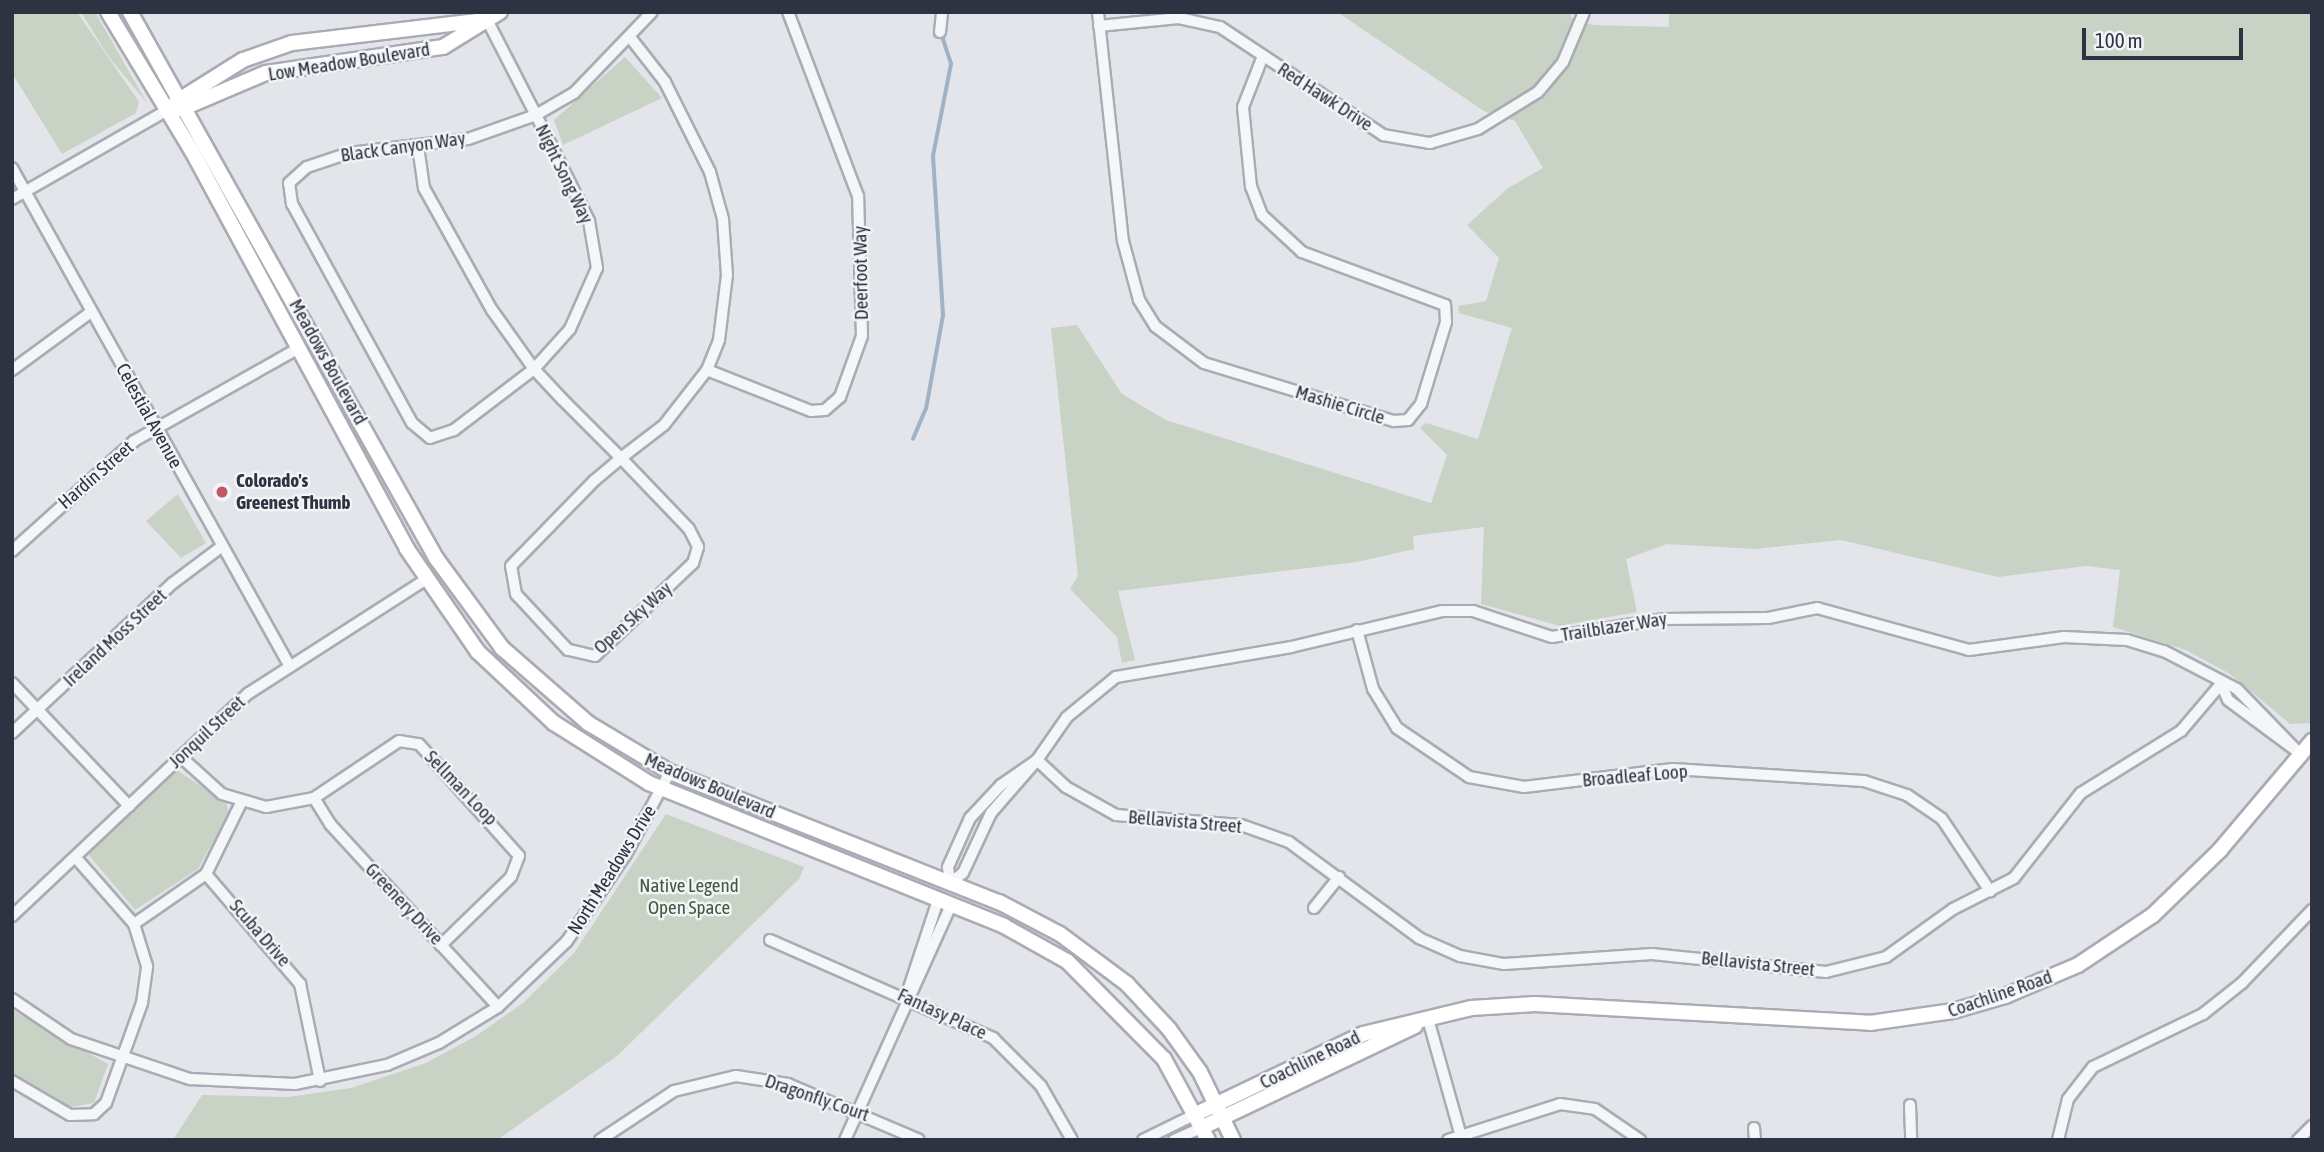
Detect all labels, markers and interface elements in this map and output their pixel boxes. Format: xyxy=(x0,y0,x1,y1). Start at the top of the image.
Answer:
scale bar xyxy=(2086,14,2247,58)
text: 100 m xyxy=(2095,28,2143,52)
street label: Low Meadow Boulevard xyxy=(267,38,431,86)
street label: Red Hawk Drive xyxy=(1273,58,1377,136)
street label: Night Song Way xyxy=(530,121,598,227)
street label: Black Canyon Way xyxy=(339,127,467,167)
street label: Deerfoot Way xyxy=(849,226,873,320)
street label: Meadows Boulevard xyxy=(284,295,372,429)
street label: Celestial Avenue xyxy=(111,360,187,472)
street label: Mashie Circle xyxy=(1293,381,1387,429)
street label: Hardin Street xyxy=(54,436,138,514)
place label: Colorado's Greenest Thumb xyxy=(236,470,350,514)
marker: Colorado's Greenest Thumb xyxy=(214,484,230,500)
street label: Open Sky Way xyxy=(589,577,677,659)
street label: Ireland Moss Street xyxy=(59,584,171,692)
street label: Trailblazer Way xyxy=(1559,607,1669,647)
street label: Jonquil Street xyxy=(164,691,250,773)
street label: Sellman Loop xyxy=(420,746,502,830)
street label: Meadows Boulevard xyxy=(641,748,779,824)
street label: Broadleaf Loop xyxy=(1581,760,1689,792)
street label: North Meadows Drive xyxy=(563,801,661,939)
street label: Bellavista Street xyxy=(1127,806,1243,838)
street label: Greenery Drive xyxy=(360,858,448,950)
park label: Native Legend Open Space xyxy=(639,875,739,919)
street label: Scuba Drive xyxy=(225,895,295,971)
street label: Bellavista Street xyxy=(1700,947,1816,981)
street label: Coachline Road xyxy=(1945,966,2055,1022)
street label: Fantasy Place xyxy=(894,983,990,1045)
street label: Coachline Road xyxy=(1256,1026,1364,1094)
street label: Dragonfly Court xyxy=(762,1070,872,1126)

